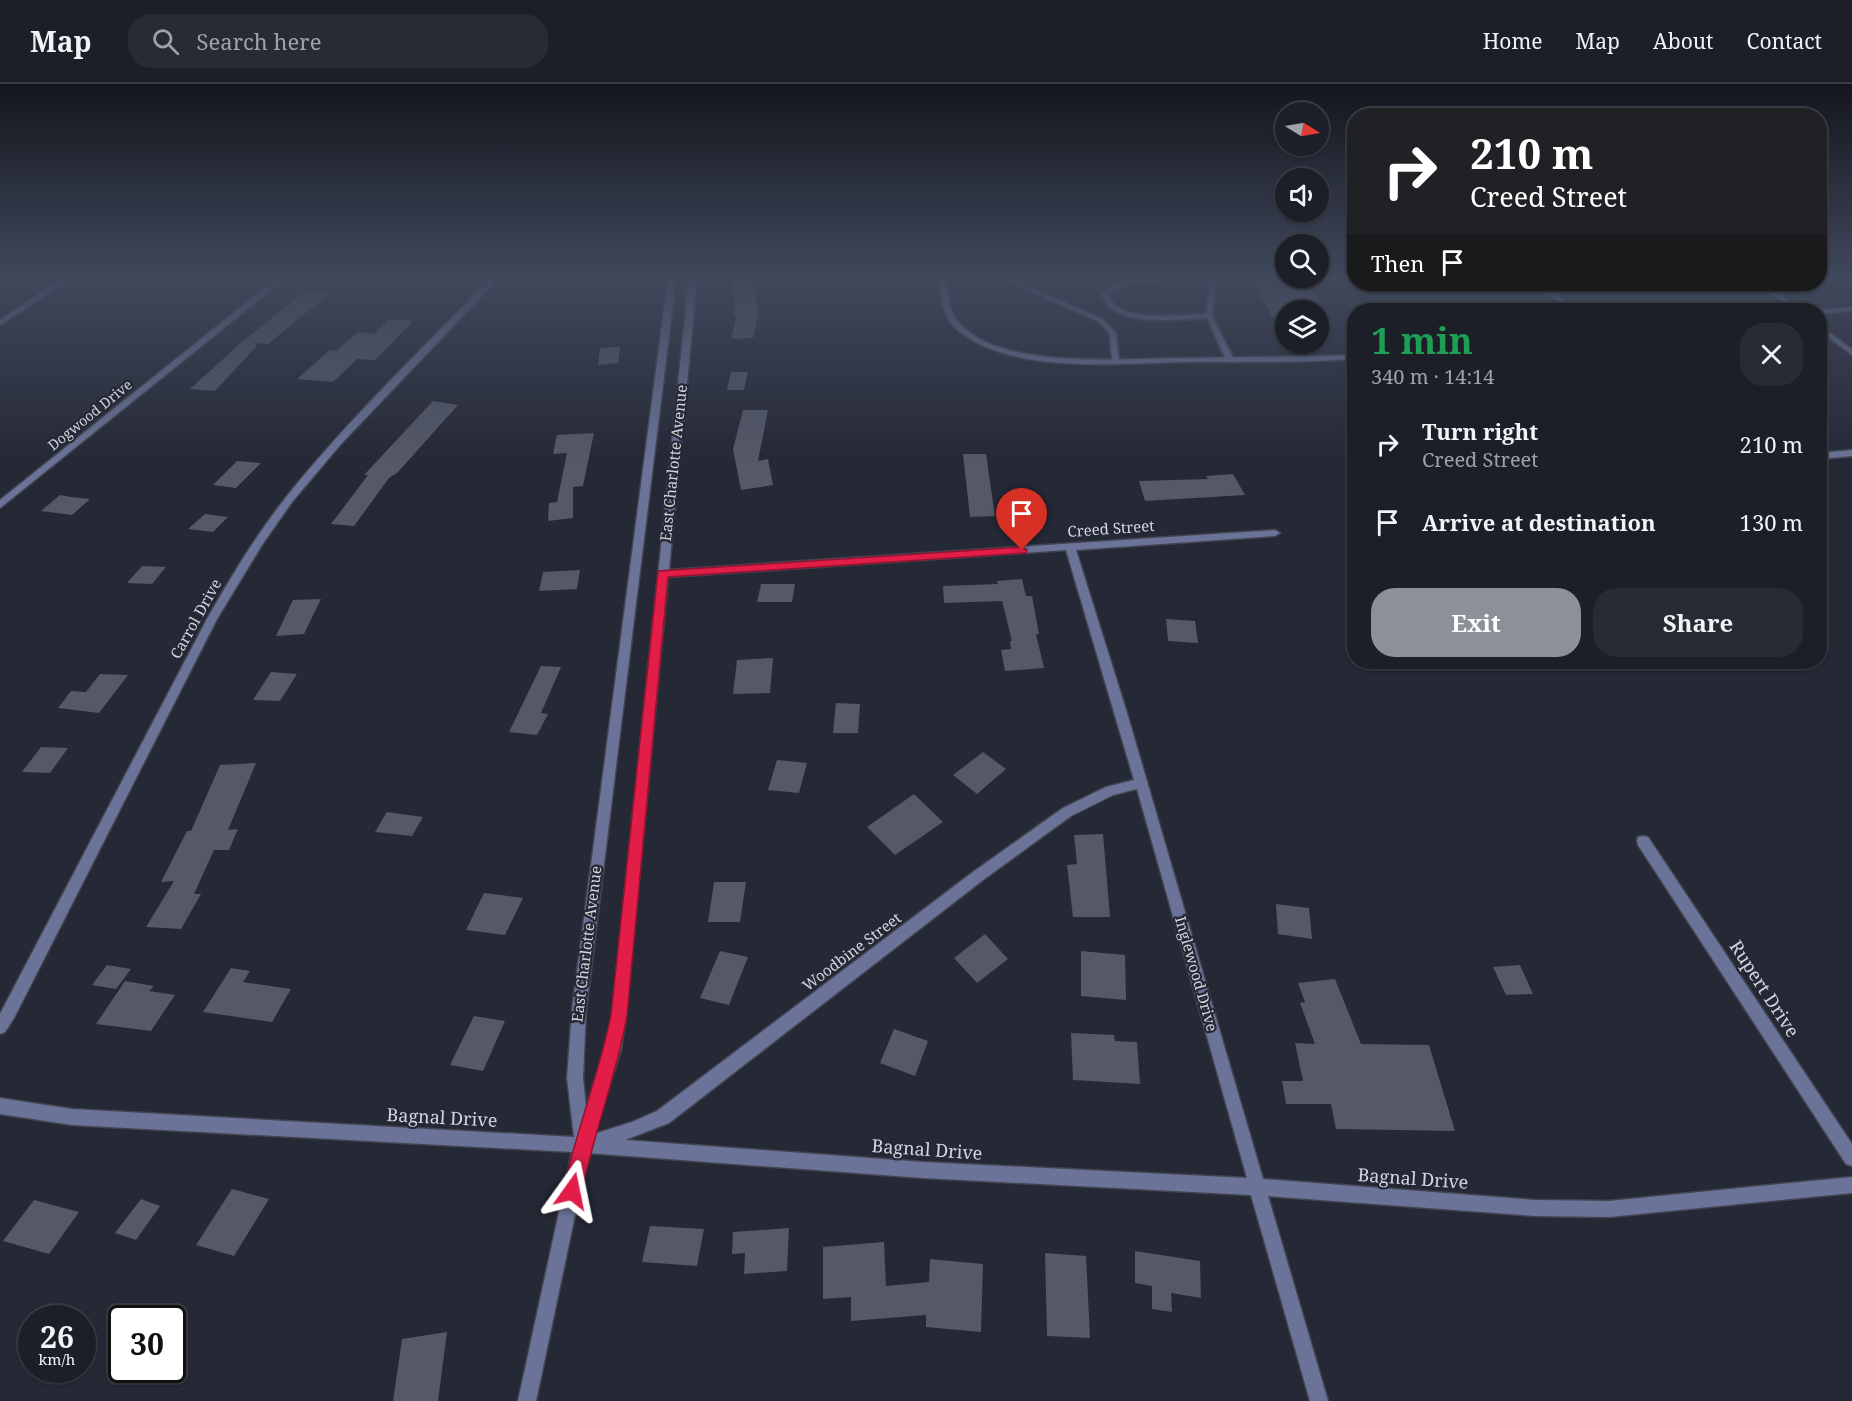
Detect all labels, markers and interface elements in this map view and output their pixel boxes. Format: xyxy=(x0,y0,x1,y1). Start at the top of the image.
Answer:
search box xyxy=(128,14,548,68)
text: Map xyxy=(30,22,92,60)
icon: search xyxy=(149,25,182,58)
text: Search here xyxy=(197,26,321,56)
text: Home xyxy=(1483,27,1543,55)
text: Map xyxy=(1576,27,1620,55)
text: About xyxy=(1653,27,1714,55)
text: Contact xyxy=(1747,27,1822,55)
north arrow xyxy=(1275,102,1329,156)
map controls xyxy=(1275,102,1329,354)
text: 210 m xyxy=(1470,124,1594,181)
icon: right xyxy=(1371,132,1449,210)
button: sound xyxy=(1275,168,1329,222)
text: Creed Street xyxy=(1470,178,1627,215)
button: search xyxy=(1275,234,1329,288)
icon: arrive xyxy=(1436,246,1469,279)
text: Then xyxy=(1371,248,1424,278)
button: layers xyxy=(1275,300,1329,354)
text: 1 min xyxy=(1371,316,1473,365)
button: close xyxy=(1740,323,1803,386)
text: 340 m · 14:14 xyxy=(1371,363,1494,390)
street label: Dogwood Drive xyxy=(44,375,136,454)
street label: East Charlotte Avenue xyxy=(655,384,691,542)
text: Turn right xyxy=(1422,416,1538,446)
icon: right xyxy=(1371,428,1404,461)
text: 210 m xyxy=(1740,429,1803,459)
text: Creed Street xyxy=(1422,446,1538,473)
pin xyxy=(996,488,1047,550)
icon: arrive xyxy=(1005,497,1038,530)
icon: arrive xyxy=(1371,506,1404,539)
text: Arrive at destination xyxy=(1422,507,1656,537)
text: 130 m xyxy=(1740,507,1803,537)
street label: Creed Street xyxy=(1067,515,1155,541)
street label: Carrol Drive xyxy=(165,575,225,662)
button: Exit xyxy=(1371,588,1581,657)
button: Share xyxy=(1593,588,1803,657)
street label: East Charlotte Avenue xyxy=(566,865,606,1023)
street label: Woodbine Street xyxy=(798,907,905,995)
street label: Inglewood Drive xyxy=(1171,914,1223,1034)
street label: Rupert Drive xyxy=(1725,935,1805,1041)
street label: Bagnal Drive xyxy=(386,1102,498,1132)
street label: Bagnal Drive xyxy=(871,1133,983,1165)
position arrow xyxy=(540,1159,604,1223)
street label: Bagnal Drive xyxy=(1357,1162,1469,1194)
speed limit sign: 30 xyxy=(108,1305,186,1383)
text: 26 xyxy=(40,1316,74,1357)
text: km/h xyxy=(39,1349,75,1369)

